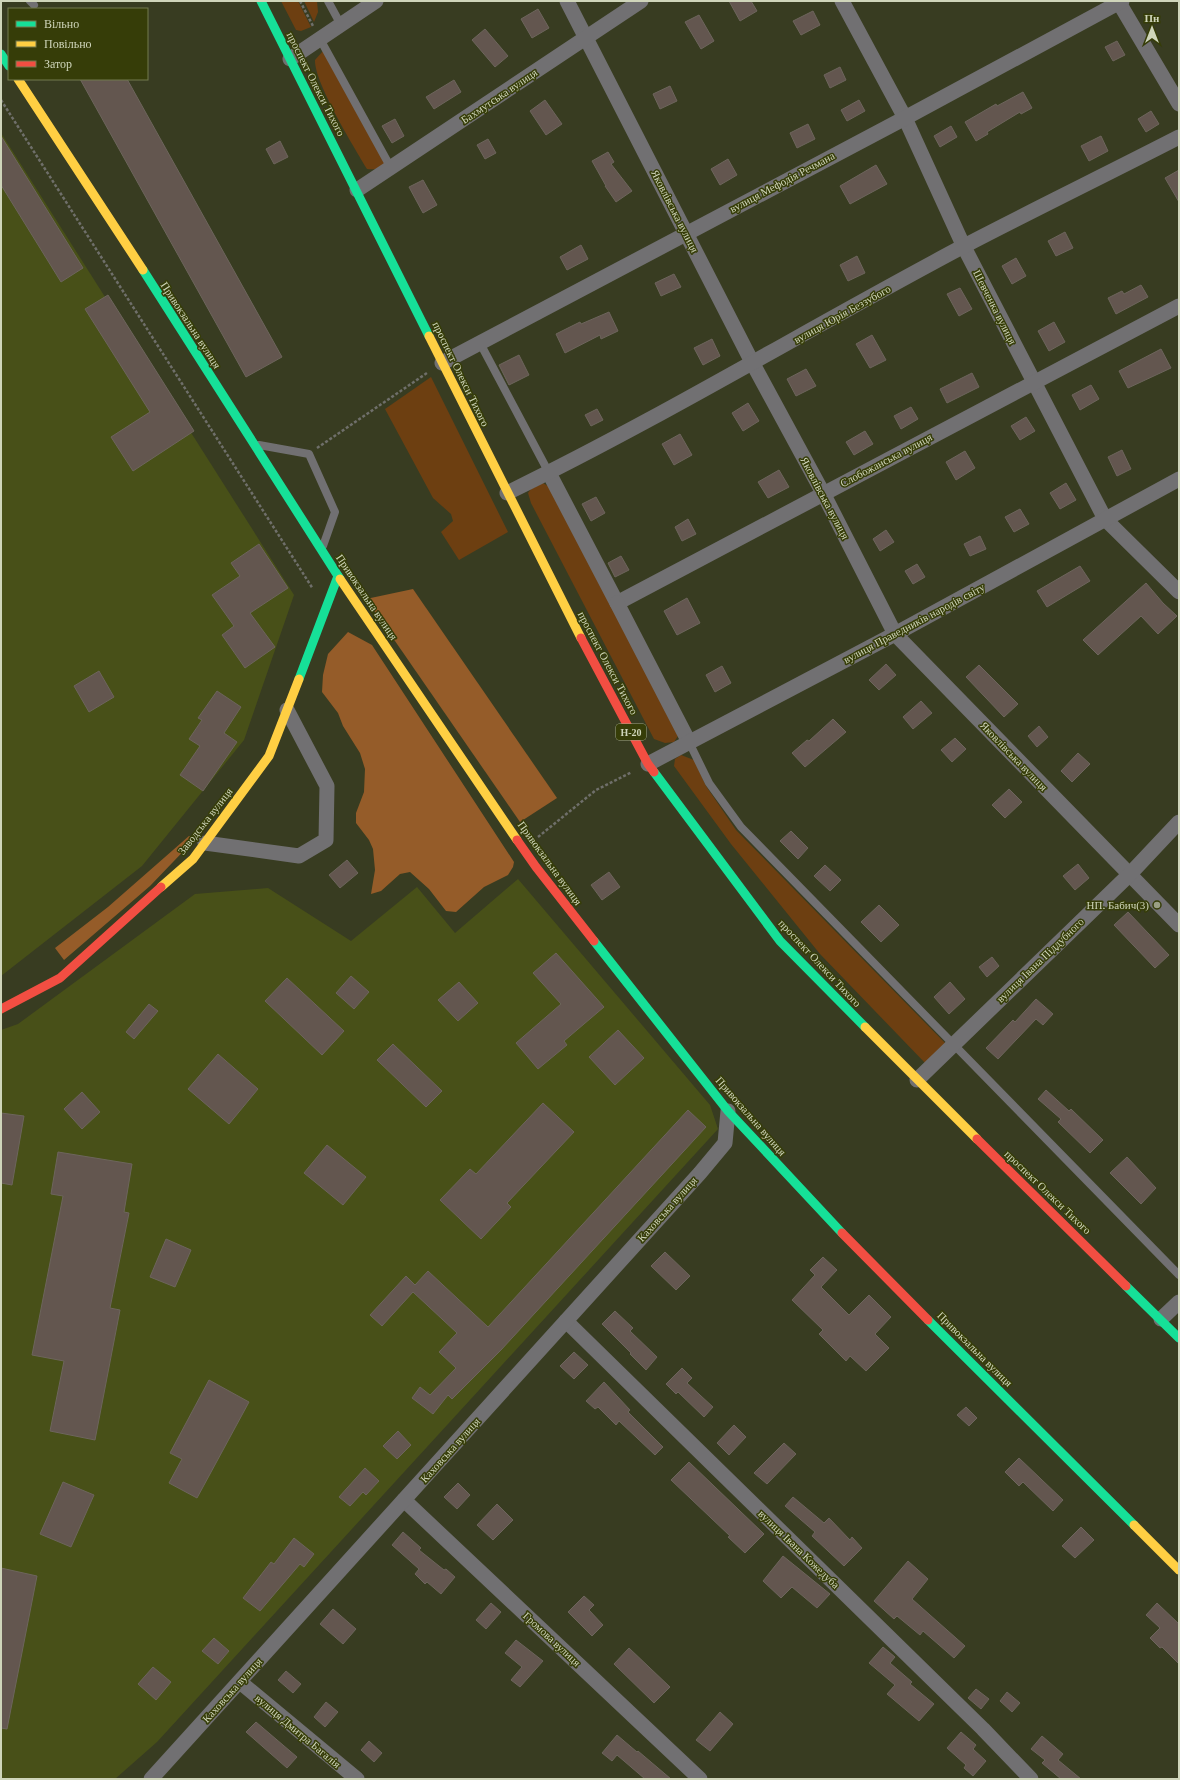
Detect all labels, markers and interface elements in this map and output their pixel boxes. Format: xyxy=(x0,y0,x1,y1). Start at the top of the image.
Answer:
legend xyxy=(8,8,148,80)
north arrow xyxy=(1132,8,1172,48)
text: Пн xyxy=(1145,12,1160,24)
text: Вільно xyxy=(44,17,79,31)
street label: проспект Олекси Тихого xyxy=(285,30,348,138)
text: Повільно xyxy=(44,37,92,51)
text: Затор xyxy=(44,57,72,71)
street label: Бахмутська вулиця xyxy=(459,66,539,126)
street label: вулиця Мефодія Речмана xyxy=(728,149,837,215)
street label: Яковлівська вулиця xyxy=(649,168,701,254)
street label: Шевченка вулиця xyxy=(971,268,1019,346)
street label: Привокзальна вулиця xyxy=(159,280,223,370)
street label: вулиця Юрія Беззубого xyxy=(792,282,893,346)
street label: проспект Олекси Тихого xyxy=(430,320,492,429)
street label: Слобожанська вулиця xyxy=(838,431,934,489)
street label: Яковлівська вулиця xyxy=(798,455,852,541)
street label: Привокзальна вулиця xyxy=(334,552,400,642)
street label: вулиця Праведників народів світу xyxy=(841,580,987,665)
street label: проспект Олекси Тихого xyxy=(576,609,641,717)
street label: Яковлівська вулиця xyxy=(978,719,1050,793)
road number: Н-20 xyxy=(616,724,646,740)
street label: Заводська вулиця xyxy=(175,785,235,857)
street label: Привокзальна вулиця xyxy=(516,819,584,907)
place label: НП. Бабич(3) xyxy=(1087,899,1149,912)
marker: НП. Бабич(3) xyxy=(1152,900,1162,910)
street label: вулиця Івана Піддубного xyxy=(994,915,1086,1005)
street label: проспект Олекси Тихого xyxy=(776,917,864,1010)
street label: Привокзальна вулиця xyxy=(713,1074,789,1158)
street label: проспект Олекси Тихого xyxy=(1002,1148,1094,1237)
street label: Каховська вулиця xyxy=(635,1174,699,1244)
street label: Привокзальна вулиця xyxy=(935,1309,1015,1389)
street label: Каховська вулиця xyxy=(418,1415,482,1485)
street label: вулиця Івана Кожедуба xyxy=(756,1507,842,1591)
street label: Громова вулиця xyxy=(521,1609,583,1669)
street label: Каховська вулиця xyxy=(200,1655,264,1725)
street label: вулиця Дмитра Багалія xyxy=(253,1692,343,1770)

